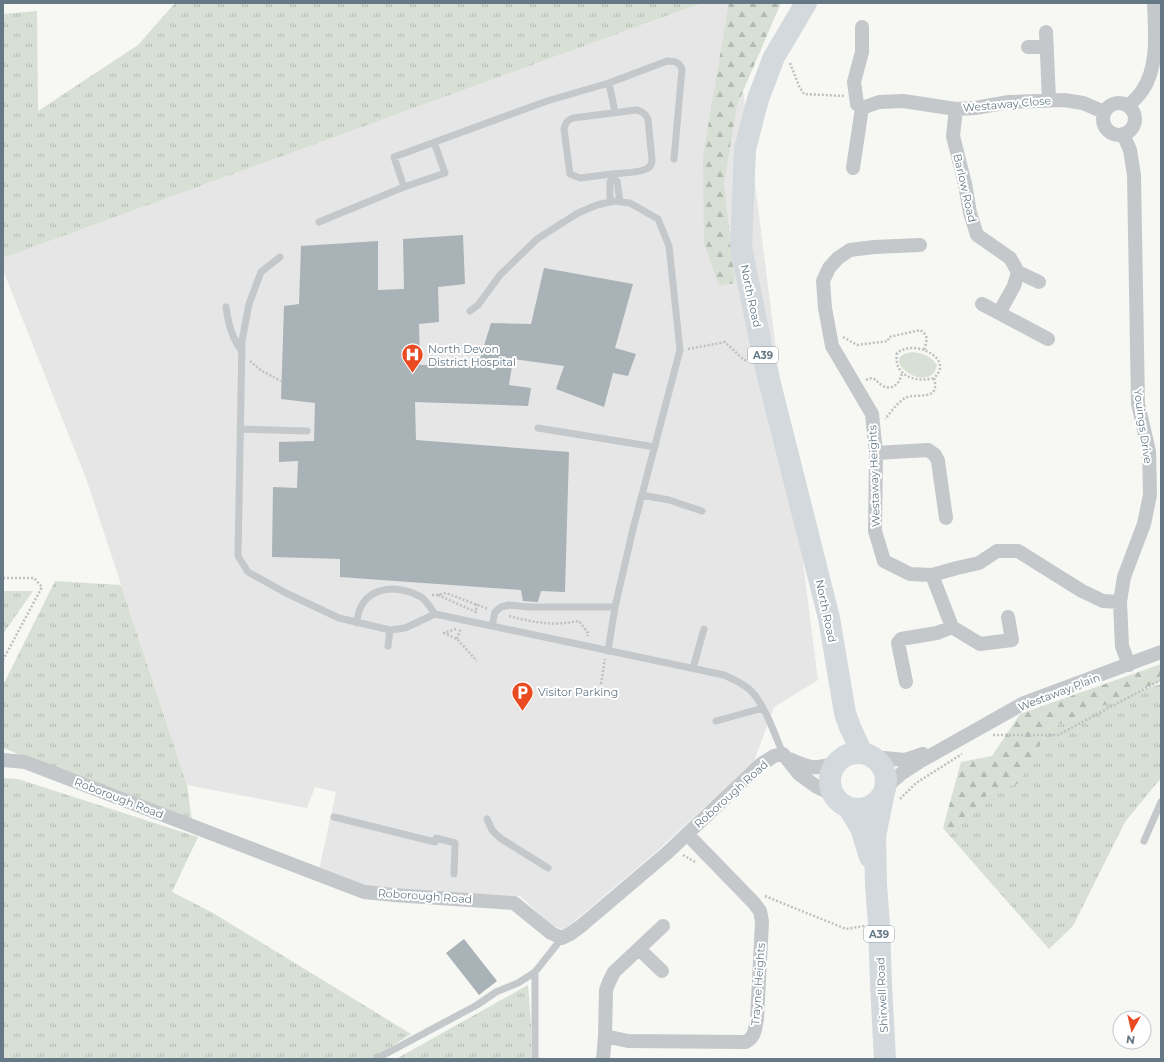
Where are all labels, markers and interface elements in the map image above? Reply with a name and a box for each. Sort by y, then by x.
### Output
street label: Westaway Close [962,93,1052,115]
street label: Barlow Road [950,152,980,224]
street label: North Road [738,263,764,329]
hospital icon: North Devon District Hospital [399,342,425,375]
place label: North Devon District Hospital [428,342,516,369]
road number: A39 [748,347,778,363]
street label: Youings Drive [1131,388,1155,465]
street label: Westaway Heights [865,424,883,527]
street label: North Road [813,578,839,644]
street label: Westaway Plain [1016,670,1102,714]
parking icon: Visitor Parking [509,679,535,712]
place label: Visitor Parking [538,685,618,699]
street label: Roborough Road [691,757,771,831]
street label: Roborough Road [72,775,166,821]
street label: Roborough Road [377,886,473,906]
road number: A39 [864,926,894,942]
street label: Trayne Heights [748,942,768,1026]
street label: Shirwell Road [873,957,891,1033]
north arrow [1112,1010,1152,1050]
text: N [1125,1032,1136,1047]

